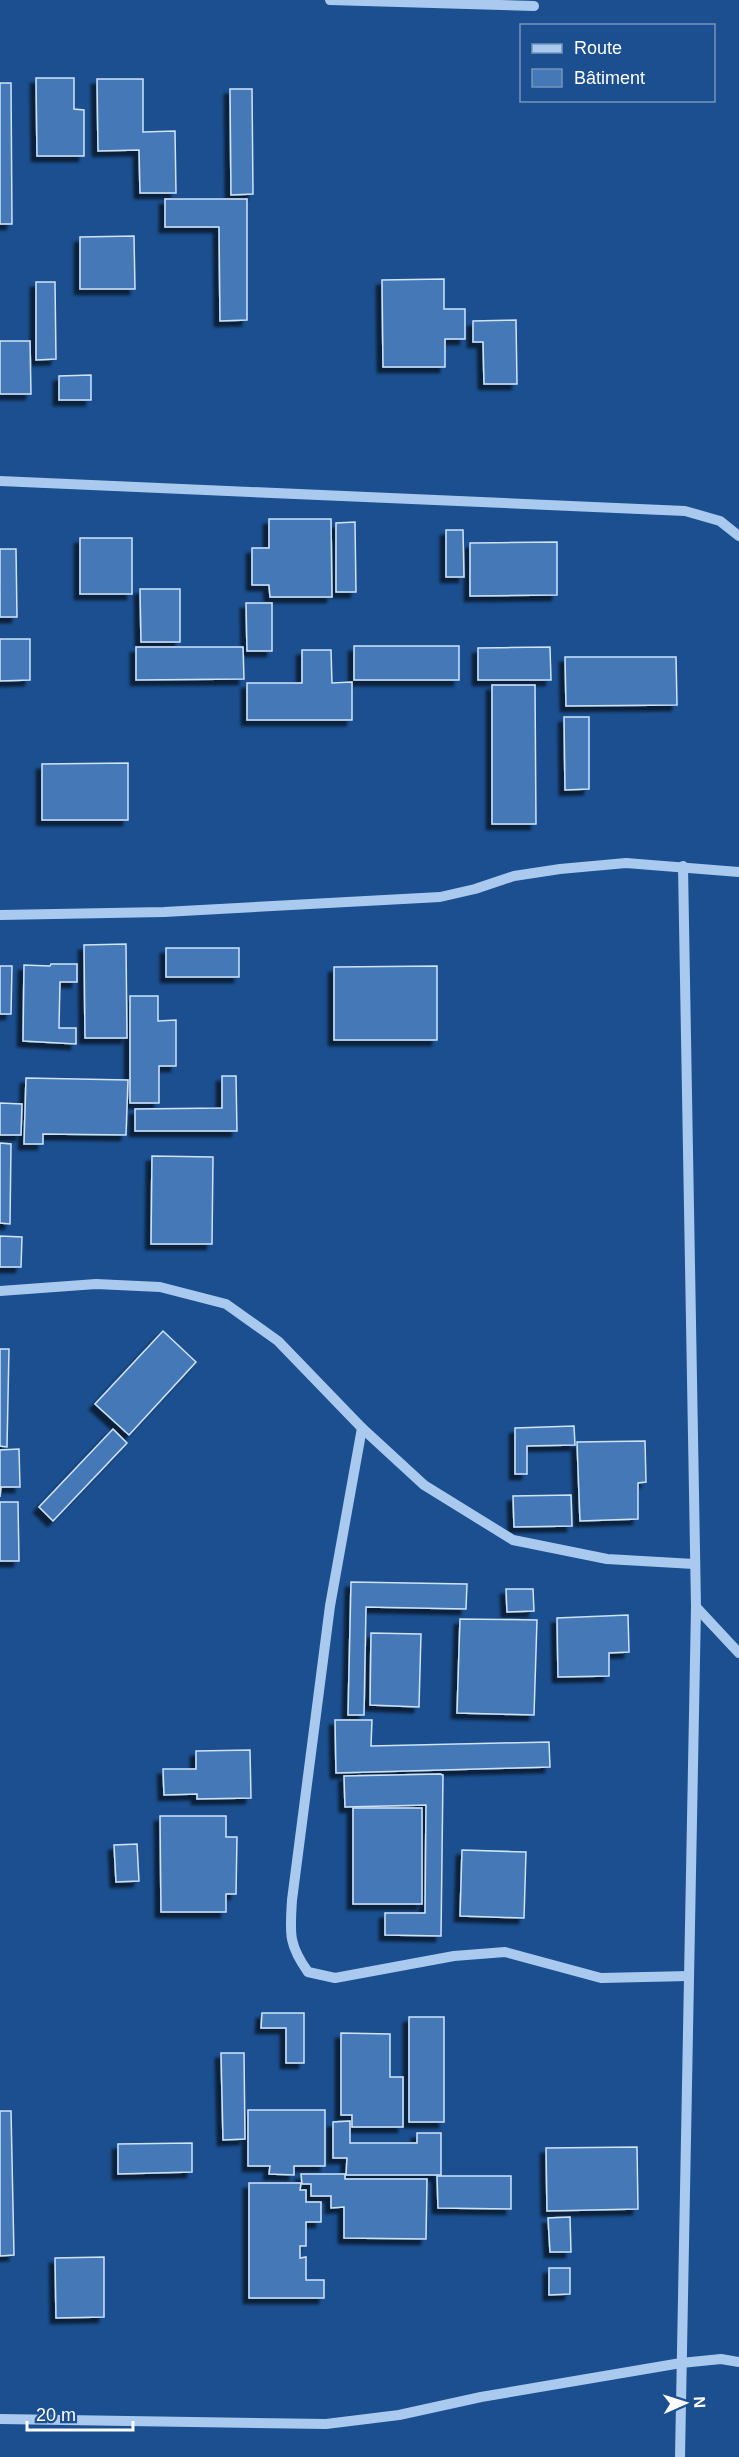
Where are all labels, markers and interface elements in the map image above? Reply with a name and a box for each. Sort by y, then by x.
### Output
legend [520,24,715,102]
text: Route [574,38,622,58]
text: Bâtiment [574,68,645,88]
north arrow [655,2373,715,2433]
scale bar [27,2394,134,2432]
text: N [691,2396,708,2408]
text: 20 m [36,2405,76,2425]

